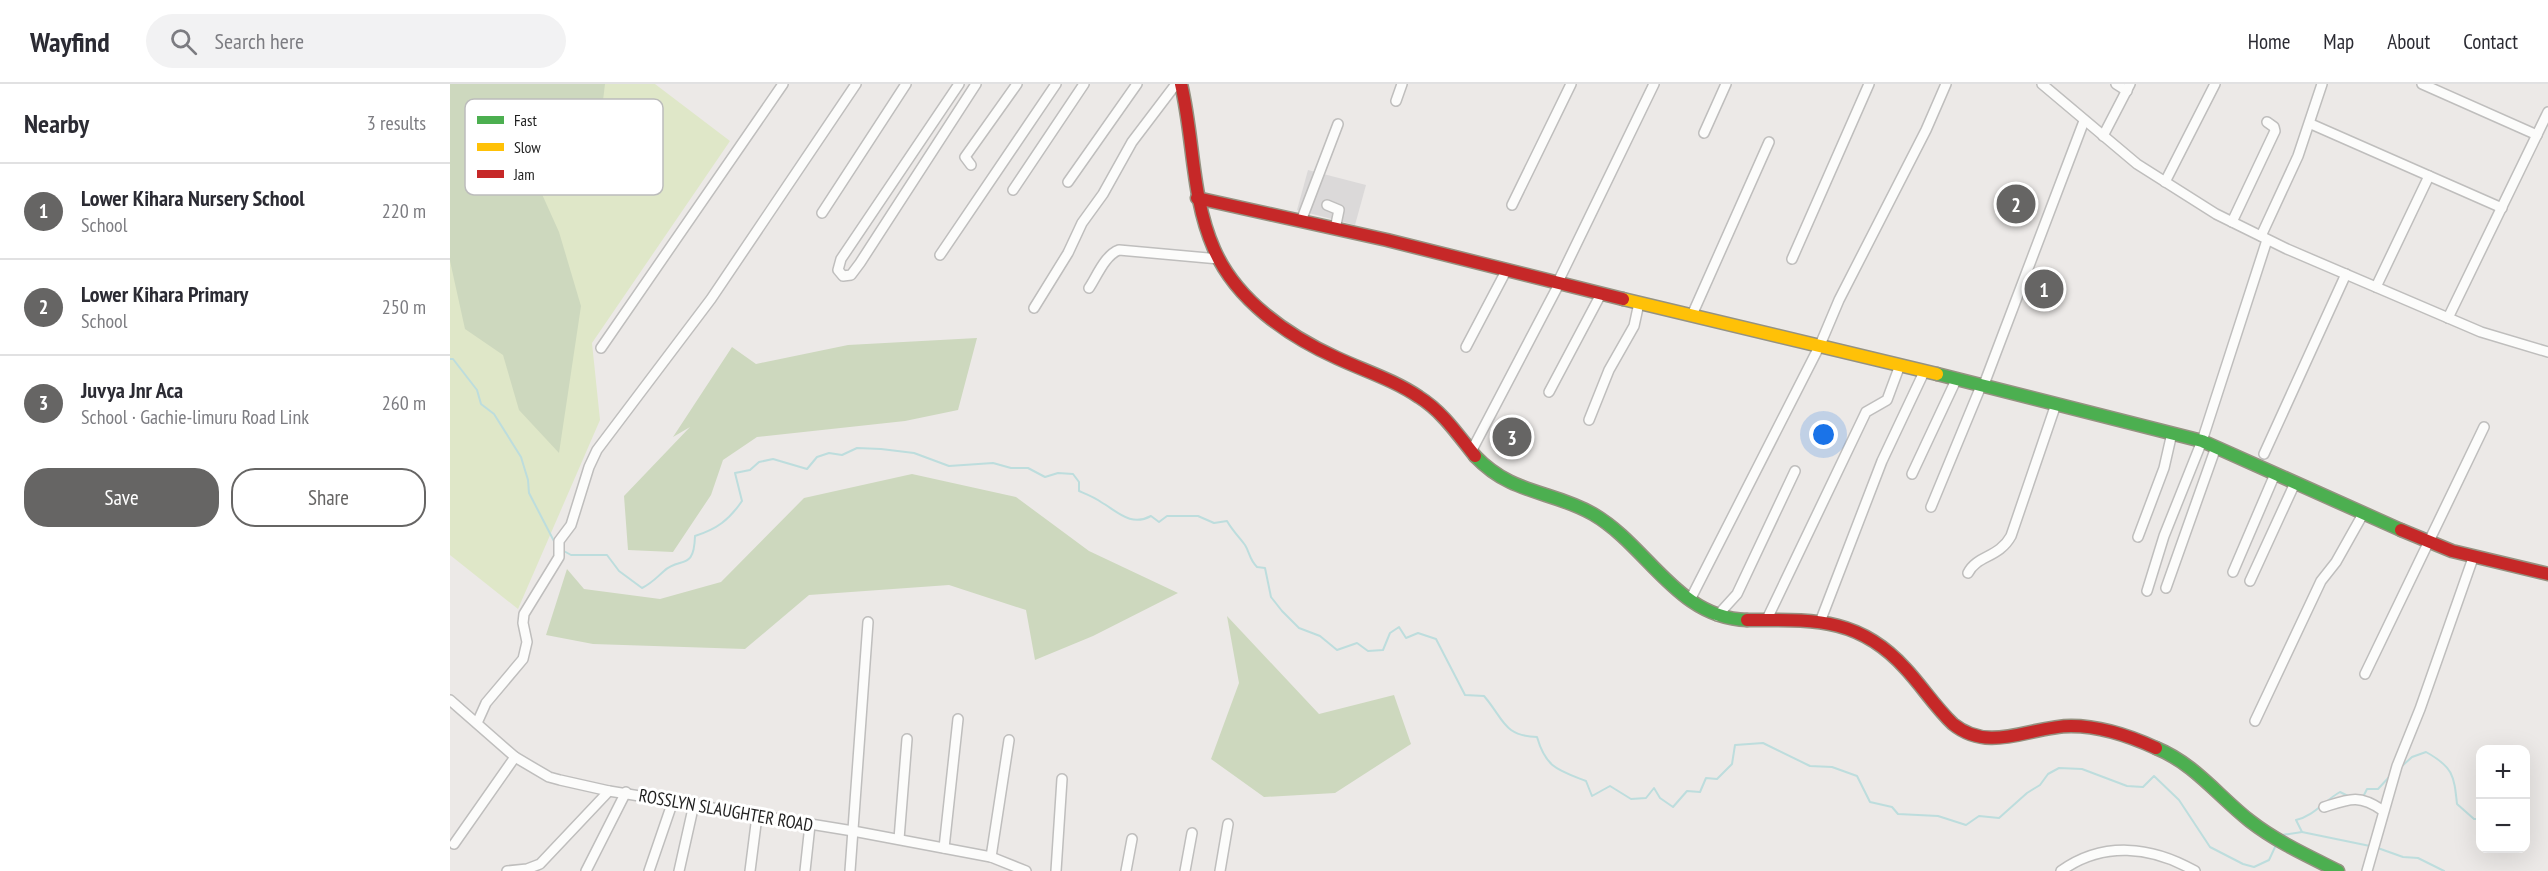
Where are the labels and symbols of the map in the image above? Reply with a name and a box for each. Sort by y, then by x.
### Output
legend [465,99,663,195]
text: Fast [514,110,537,130]
text: Slow [514,137,541,157]
text: Jam [513,164,535,184]
pin: 2 [1996,182,2036,226]
pin: 1 [2024,266,2064,312]
pin: 3 [1492,414,1532,460]
your location [1809,420,1838,449]
street label: ROSSLYN SLAUGHTER ROAD [637,783,815,837]

